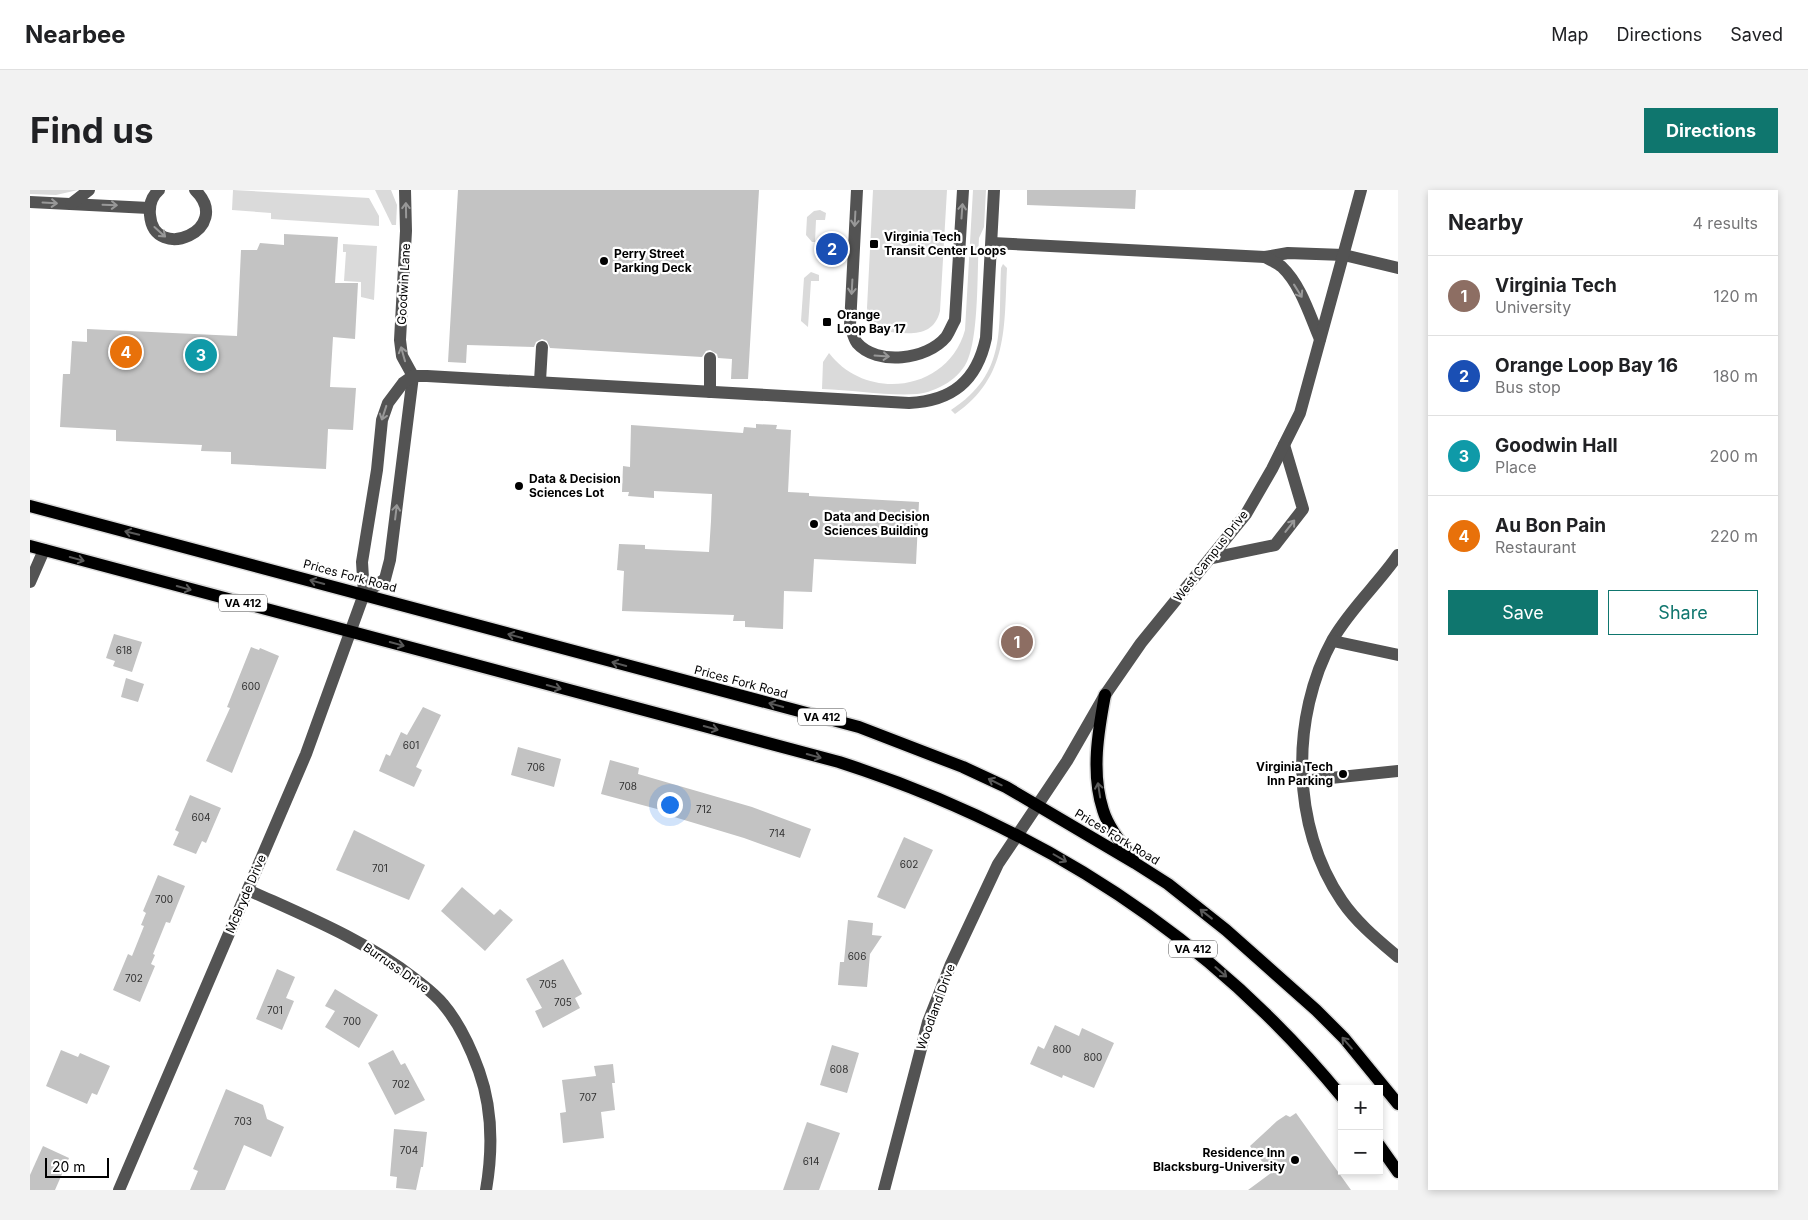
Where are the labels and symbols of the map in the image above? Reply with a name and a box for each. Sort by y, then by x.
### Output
one-way arrow [42,198,58,207]
one-way arrow [102,201,118,210]
one-way arrow [401,203,411,219]
one-way arrow [957,203,966,219]
one-way arrow [851,211,860,227]
one-way arrow [153,225,166,237]
place label: Virginia Tech Transit Center Loops [884,229,1006,258]
pin: 2 [816,230,848,268]
marker: Virginia Tech Transit Center Loops [868,238,880,250]
street label: Goodwin Lane [394,243,413,325]
place label: Perry Street Parking Deck [614,246,692,275]
marker: Perry Street Parking Deck [598,255,610,267]
one-way arrow [847,279,856,295]
one-way arrow [1293,284,1303,298]
place label: Orange Loop Bay 17 [837,307,906,336]
marker: Orange Loop Bay 17 [821,316,833,328]
pin: 4 [110,333,142,371]
pin: 3 [185,336,217,374]
one-way arrow [398,346,408,362]
one-way arrow [874,351,890,361]
one-way arrow [379,405,388,421]
place label: Data & Decision Sciences Lot [529,471,621,500]
marker: Data & Decision Sciences Lot [513,480,525,492]
one-way arrow [391,504,401,520]
street label: West Campus Drive [1170,507,1251,604]
place label: Data and Decision Sciences Building [824,509,930,538]
marker: Data and Decision Sciences Building [808,518,820,530]
one-way arrow [1284,520,1295,533]
one-way arrow [125,528,141,537]
one-way arrow [69,554,85,564]
street label: Prices Fork Road [302,556,399,595]
one-way arrow [310,576,326,586]
one-way arrow [175,583,191,593]
road number: VA 412 [219,594,267,612]
pin: 1 [1001,623,1033,661]
one-way arrow [507,630,523,640]
one-way arrow [388,640,404,649]
house number: 618 [116,644,132,656]
one-way arrow [611,659,627,668]
street label: Prices Fork Road [693,662,790,701]
house number: 600 [242,680,260,692]
one-way arrow [545,682,561,692]
one-way arrow [768,700,784,709]
road number: VA 412 [798,708,846,726]
one-way arrow [702,724,718,733]
house number: 601 [403,739,419,751]
one-way arrow [806,751,822,761]
place label: Virginia Tech Inn Parking [1256,759,1333,788]
house number: 706 [527,761,545,773]
marker: Virginia Tech Inn Parking [1337,768,1349,780]
one-way arrow [987,777,1002,787]
house number: 708 [619,780,637,792]
one-way arrow [1093,782,1103,798]
your location [657,792,683,818]
house number: 712 [696,803,712,815]
street label: Prices Fork Road [1072,805,1162,868]
house number: 604 [192,811,210,823]
house number: 714 [769,827,785,839]
street label: McBryde Drive [222,852,269,936]
one-way arrow [1052,854,1067,864]
house number: 602 [900,858,918,870]
house number: 701 [372,862,388,874]
house number: 700 [155,893,173,905]
one-way arrow [1200,909,1213,920]
street label: Burruss Drive [360,939,432,996]
road number: VA 412 [1169,941,1217,958]
house number: 606 [848,950,866,962]
street label: Woodland Drive [913,962,958,1052]
one-way arrow [1214,967,1227,978]
house number: 702 [125,972,143,984]
house number: 705 [539,978,557,990]
house number: 705 [554,996,572,1008]
house number: 701 [267,1004,283,1016]
house number: 700 [343,1015,361,1027]
one-way arrow [1342,1037,1353,1050]
house number: 800 [1053,1043,1071,1055]
house number: 800 [1084,1051,1102,1063]
house number: 608 [830,1063,848,1075]
house number: 702 [392,1078,410,1090]
house number: 707 [579,1091,597,1103]
house number: 703 [234,1115,252,1127]
house number: 704 [400,1144,418,1156]
place label: Residence Inn Blacksburg-University [1153,1145,1286,1174]
marker: Residence Inn Blacksburg-University [1289,1154,1301,1166]
scale bar [45,1155,109,1178]
house number: 614 [803,1155,819,1167]

